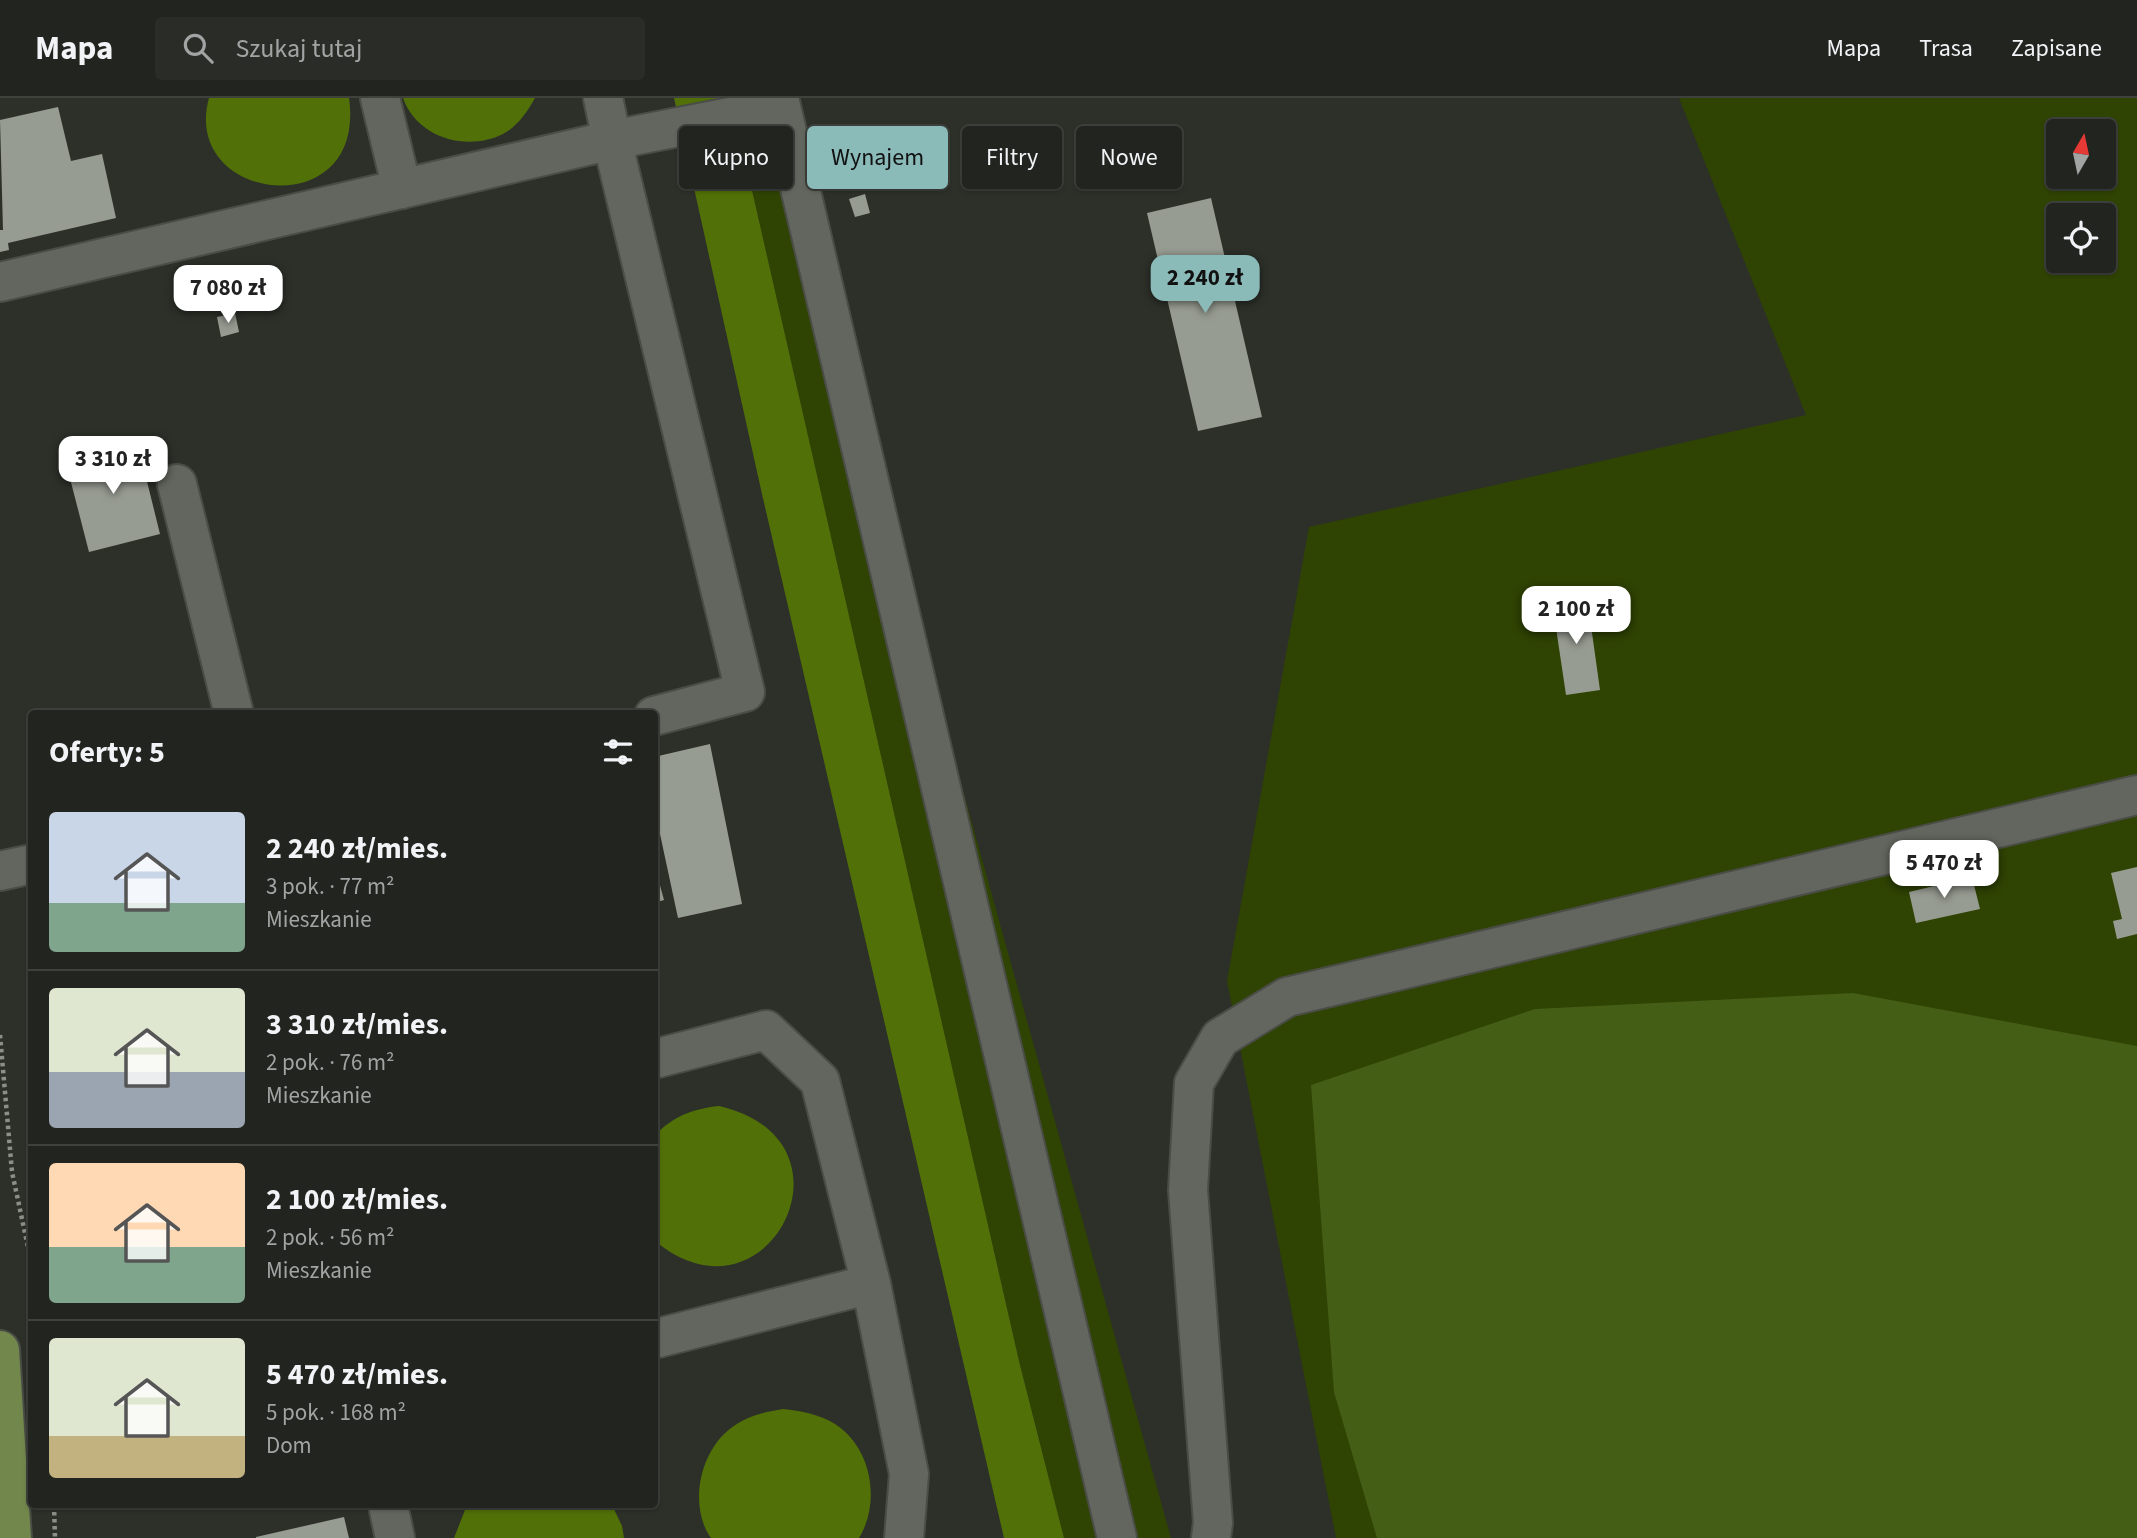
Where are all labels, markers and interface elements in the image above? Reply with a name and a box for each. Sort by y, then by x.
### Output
search box [155,17,645,80]
text: Mapa [35,25,113,72]
icon: search [179,29,217,67]
text: Szukaj tutaj [235,30,362,67]
text: Mapa [1827,31,1881,66]
text: Trasa [1919,31,1973,66]
text: Zapisane [2011,31,2102,66]
north arrow [2046,119,2116,189]
map controls [2046,119,2116,273]
chip: Kupno [679,126,793,189]
chip: Wynajem [807,126,948,189]
chip: Filtry [962,126,1062,189]
chip: Nowe [1076,126,1182,189]
button: locate [2046,203,2116,273]
pin: 2 240 zł [1133,256,1277,315]
text: 2 240 zł [1167,261,1243,294]
pin: 7 080 zł [156,266,300,325]
text: 7 080 zł [190,271,266,304]
pin: 3 310 zł [41,436,185,496]
text: 3 310 zł [75,442,151,475]
pin: 2 100 zł [1504,587,1648,646]
text: 2 100 zł [1538,592,1614,625]
text: Oferty: 5 [49,731,165,774]
icon: filters [599,733,637,771]
text: 2 240 zł/mies. [266,827,448,870]
icon: home [105,840,189,924]
pin: 5 470 zł [1872,840,2016,900]
text: 5 470 zł [1906,846,1982,879]
text: 3 pok. · 77 m² [266,870,395,903]
text: Mieszkanie [266,903,372,936]
text: 3 310 zł/mies. [266,1003,448,1046]
icon: home [105,1016,189,1100]
text: 2 pok. · 76 m² [266,1046,395,1079]
text: Mieszkanie [266,1079,372,1112]
text: 2 100 zł/mies. [266,1178,448,1221]
icon: home [105,1191,189,1275]
text: 2 pok. · 56 m² [266,1221,395,1254]
text: Mieszkanie [266,1254,372,1287]
text: 5 470 zł/mies. [266,1353,448,1396]
icon: home [105,1366,189,1450]
text: 5 pok. · 168 m² [266,1396,406,1429]
text: Dom [266,1429,312,1462]

